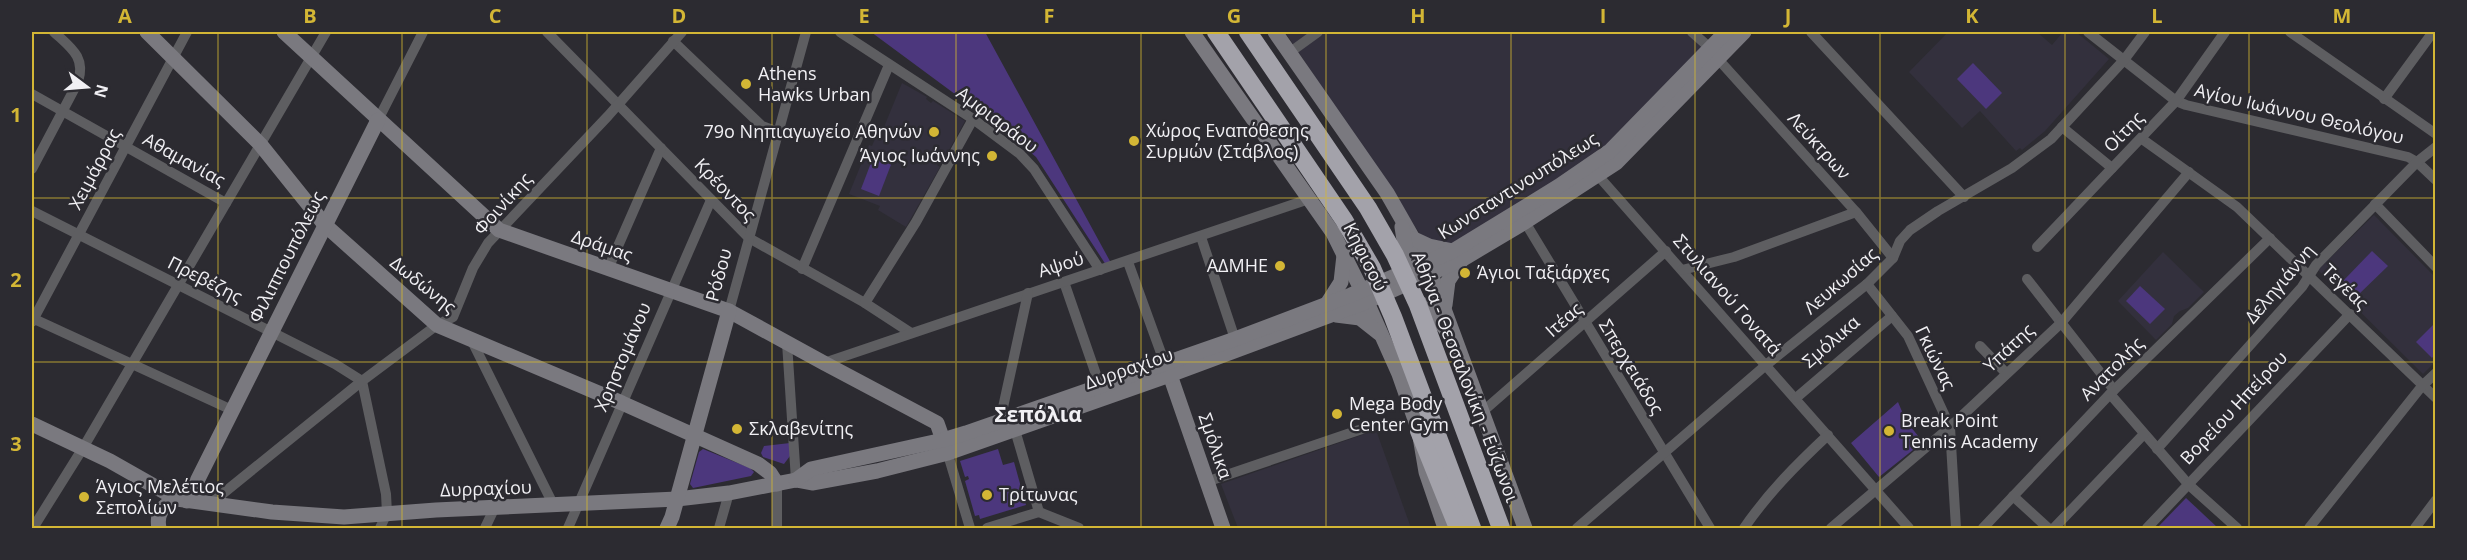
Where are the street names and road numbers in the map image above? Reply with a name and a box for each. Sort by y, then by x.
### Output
street label: Αγίου Ιωάννου Θεολόγου [2192,77,2406,149]
street label: Αμφιαράου [952,81,1043,158]
street label: Οίτης [2098,105,2149,157]
street label: Λεύκτρων [1783,107,1857,184]
street label: Χειμάρρας [63,124,126,213]
street label: Κωνσταντινουπόλεως [1433,126,1602,244]
street label: Αθαμανίας [139,127,230,192]
street label: Κρέοντος [690,153,762,226]
street label: Φοινίκης [468,167,537,240]
street label: Φιλιππουπόλεως [243,186,330,327]
street label: Κηφισού [1338,218,1393,295]
street label: Δράμας [569,223,636,267]
street label: Στυλιανού Γονατά [1668,229,1787,360]
street label: Δεληγιάννη [2239,239,2319,328]
street label: Λευκωσίας [1798,241,1883,319]
street label: Ρόδου [699,245,737,304]
street label: Αψού [1035,246,1087,282]
street label: Αθήνα - Θεσσαλονίκη - Εύζωνοι [1407,248,1525,505]
street label: Πρεβέζης [164,250,247,308]
street label: Δωδώνης [386,250,462,318]
street label: Τεγέας [2317,258,2374,315]
street label: Ιτέας [1540,296,1587,342]
street label: Χρηστομάνου [588,298,656,415]
street label: Σμόλικα [1797,310,1864,373]
street label: Σπερχειάδος [1594,314,1670,419]
street label: Υπάτης [1978,317,2039,377]
street label: Γκιώνας [1910,322,1962,394]
street label: Ανατολής [2074,331,2149,405]
street label: Δυρραχίου [1081,342,1176,394]
street label: Βορείου Ηπείρου [2174,345,2292,469]
street label: Σμόλικα [1193,409,1238,482]
street label: Δυρραχίου [440,474,532,502]

